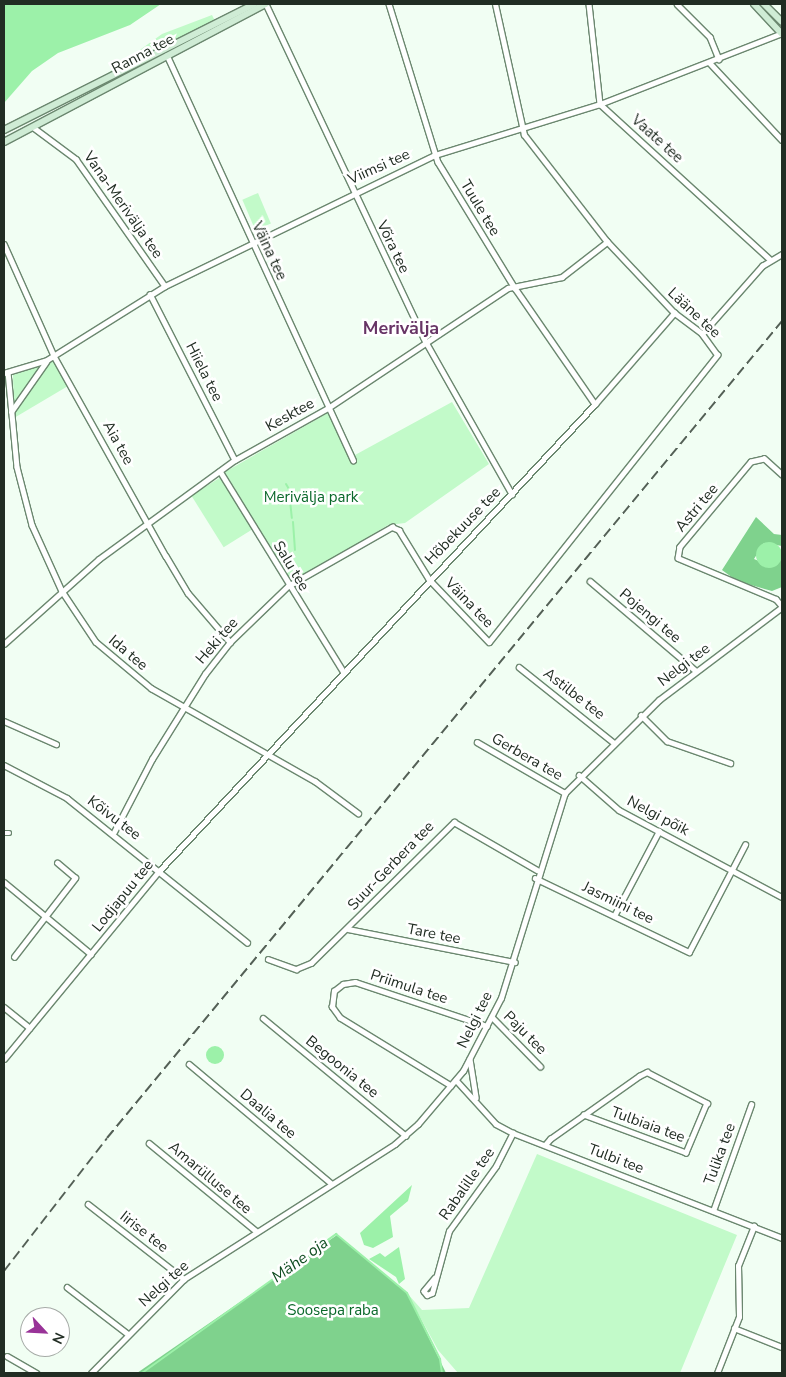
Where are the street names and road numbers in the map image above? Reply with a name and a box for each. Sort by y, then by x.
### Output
street label: Ranna tee [109,30,177,78]
street label: Vaate tee [627,111,687,167]
street label: Viimsi tee [345,145,413,189]
street label: Vana-Merivälja tee [79,148,167,262]
street label: Tuule tee [456,177,504,239]
street label: Võra tee [373,218,413,276]
street label: Väina tee [248,219,290,283]
street label: Lääne tee [664,284,724,342]
street label: Hiiela tee [182,340,226,404]
street label: Kesktee [263,394,317,436]
street label: Aia tee [99,418,137,468]
street label: Astri tee [672,480,722,536]
street label: Hõbekuuse tee [421,483,505,569]
street label: Salu tee [269,538,313,594]
street label: Väina tee [441,574,497,632]
street label: Pojengi tee [616,585,684,647]
street label: Heki tee [192,614,242,668]
street label: Ida tee [105,631,151,675]
street label: Nelgi tee [654,640,714,690]
street label: Astilbe tee [540,664,608,724]
street label: Gerbera tee [488,729,566,785]
street label: Kõivu tee [84,792,144,844]
street label: Nelgi põik [624,792,692,840]
street label: Suur-Gerbera tee [344,818,438,914]
street label: Lodjapuu tee [89,856,157,936]
street label: Jasmiini tee [580,878,656,928]
street label: Tare tee [406,920,462,948]
street label: Priimula tee [368,966,450,1008]
street label: Nelgi tee [454,989,496,1051]
street label: Paju tee [500,1008,550,1058]
street label: Begoonia tee [302,1032,382,1102]
street label: Daalia tee [236,1085,300,1143]
street label: Tulbiaia tee [609,1103,687,1147]
street label: Tulika tee [700,1121,740,1187]
street label: Amarülluse tee [165,1138,255,1218]
street label: Tulbi tee [586,1140,646,1178]
street label: Rabalille tee [435,1144,499,1224]
street label: Iirise tee [116,1208,172,1256]
street label: Nelgi tee [135,1257,193,1311]

